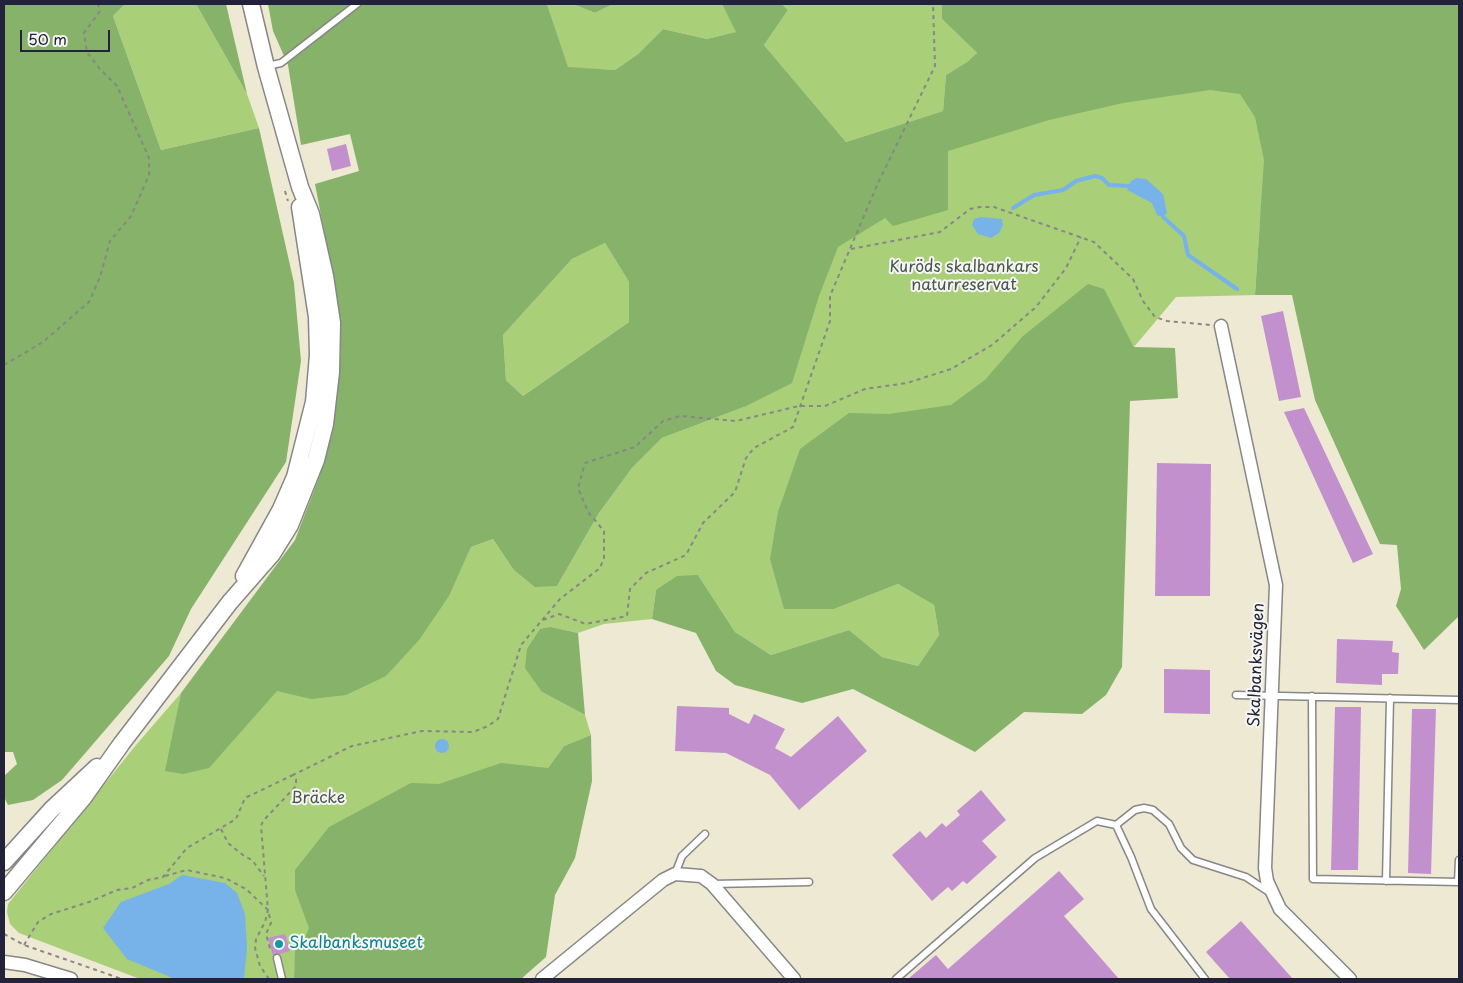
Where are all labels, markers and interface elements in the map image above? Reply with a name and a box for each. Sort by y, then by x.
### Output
scale bar [22,20,112,52]
text: 50 m [28,27,67,50]
park label: Kuröds skalbankars naturreservat [889,258,1039,296]
street label: Skalbanksvägen [1245,603,1269,727]
park label: Bräcke [291,789,345,809]
place label: Skalbanksmuseet [289,934,423,954]
marker: Skalbanksmuseet [273,938,285,950]

